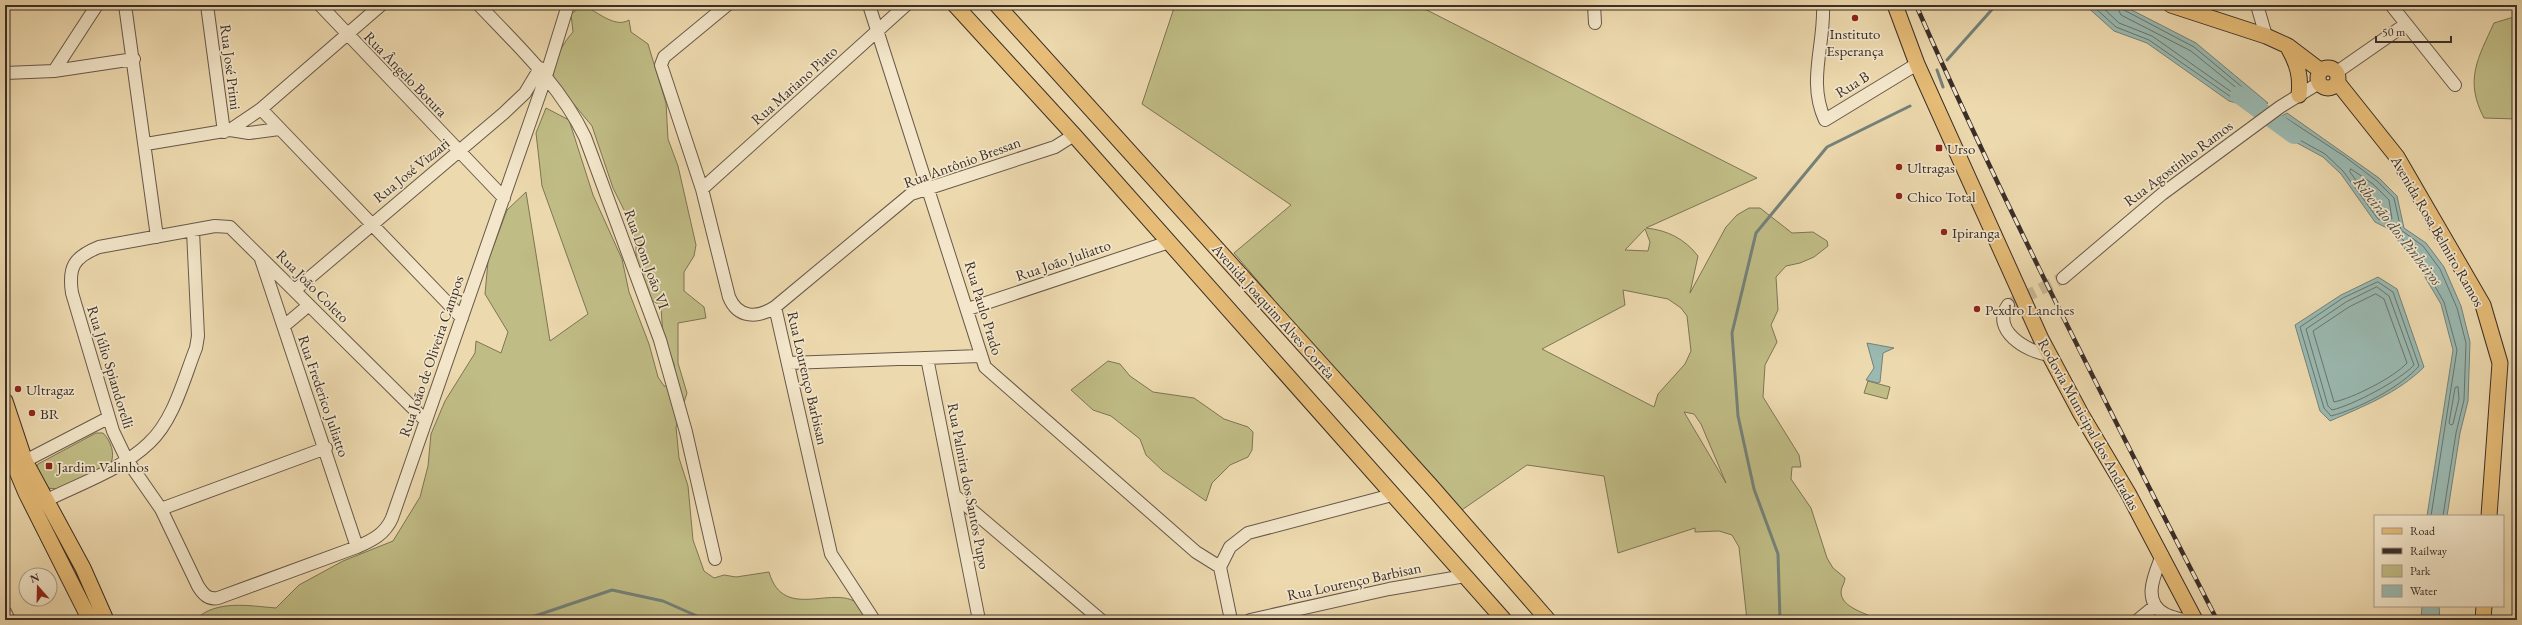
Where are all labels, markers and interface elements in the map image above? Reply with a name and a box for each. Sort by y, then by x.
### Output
marker: Instituto Esperança [1850,13,1860,23]
scale bar [2376,18,2451,44]
street label: Rua José Primi [216,23,246,111]
place label: Instituto Esperança [1826,24,1884,60]
text: 50 m [2382,24,2406,40]
street label: Rua Ângelo Botura [360,27,452,121]
street label: Rua Mariano Piato [747,41,841,129]
street label: Rua B [1832,66,1873,102]
street label: Rua Agostinho Ramos [2120,116,2236,210]
street label: Rua Antônio Bressan [901,132,1023,192]
street label: Rua José Vizzari [369,133,453,207]
place label: Urso [1947,139,1975,158]
marker: Urso [1934,143,1944,153]
street label: Avenida Rosa Belmiro Ramos [2386,151,2489,310]
place label: Ultragas [1907,158,1955,177]
marker: Ultragas [1894,162,1904,172]
water label: Ribeirão dos Pinheiros [2349,172,2448,290]
place label: Chico Total [1907,187,1976,206]
marker: Chico Total [1894,191,1904,201]
street label: Rua Dom João VI [620,207,674,311]
place label: Ipiranga [1952,223,2000,242]
marker: Ipiranga [1939,227,1949,237]
street label: Rua João Juliatto [1013,235,1113,285]
street label: Avenida Joaquim Alves Corrêa [1208,239,1340,383]
street label: Rua João Coleto [272,245,354,327]
street label: Rua Paulo Prado [961,259,1007,357]
street label: Rua João de Oliveira Campos [394,273,468,439]
place label: Pexdro Lanches [1985,300,2075,319]
street label: Rua Júlio Spiandorelli [83,303,139,431]
marker: Pexdro Lanches [1972,304,1982,314]
street label: Rua Lourenço Barbisan [783,309,833,447]
street label: Rua Frederico Juliatto [294,333,354,459]
street label: Rodovia Municipal dos Andradas [2034,335,2144,513]
place label: Ultragaz [26,380,75,399]
marker: Ultragaz [13,384,23,394]
street label: Rua Palmira dos Santos Pupo [944,401,994,571]
place label: BR [40,404,60,423]
marker: BR [27,408,37,418]
place label: Jardim Valinhos [55,457,149,476]
marker: Jardim Valinhos [44,461,54,471]
legend [2374,515,2504,607]
text: Road [2410,523,2436,539]
text: Railway [2410,543,2448,559]
street label: Rua Lourenço Barbisan [1285,557,1423,604]
text: Park [2410,563,2431,579]
north arrow [18,567,58,607]
text: N [28,569,41,586]
text: Water [2410,583,2437,599]

